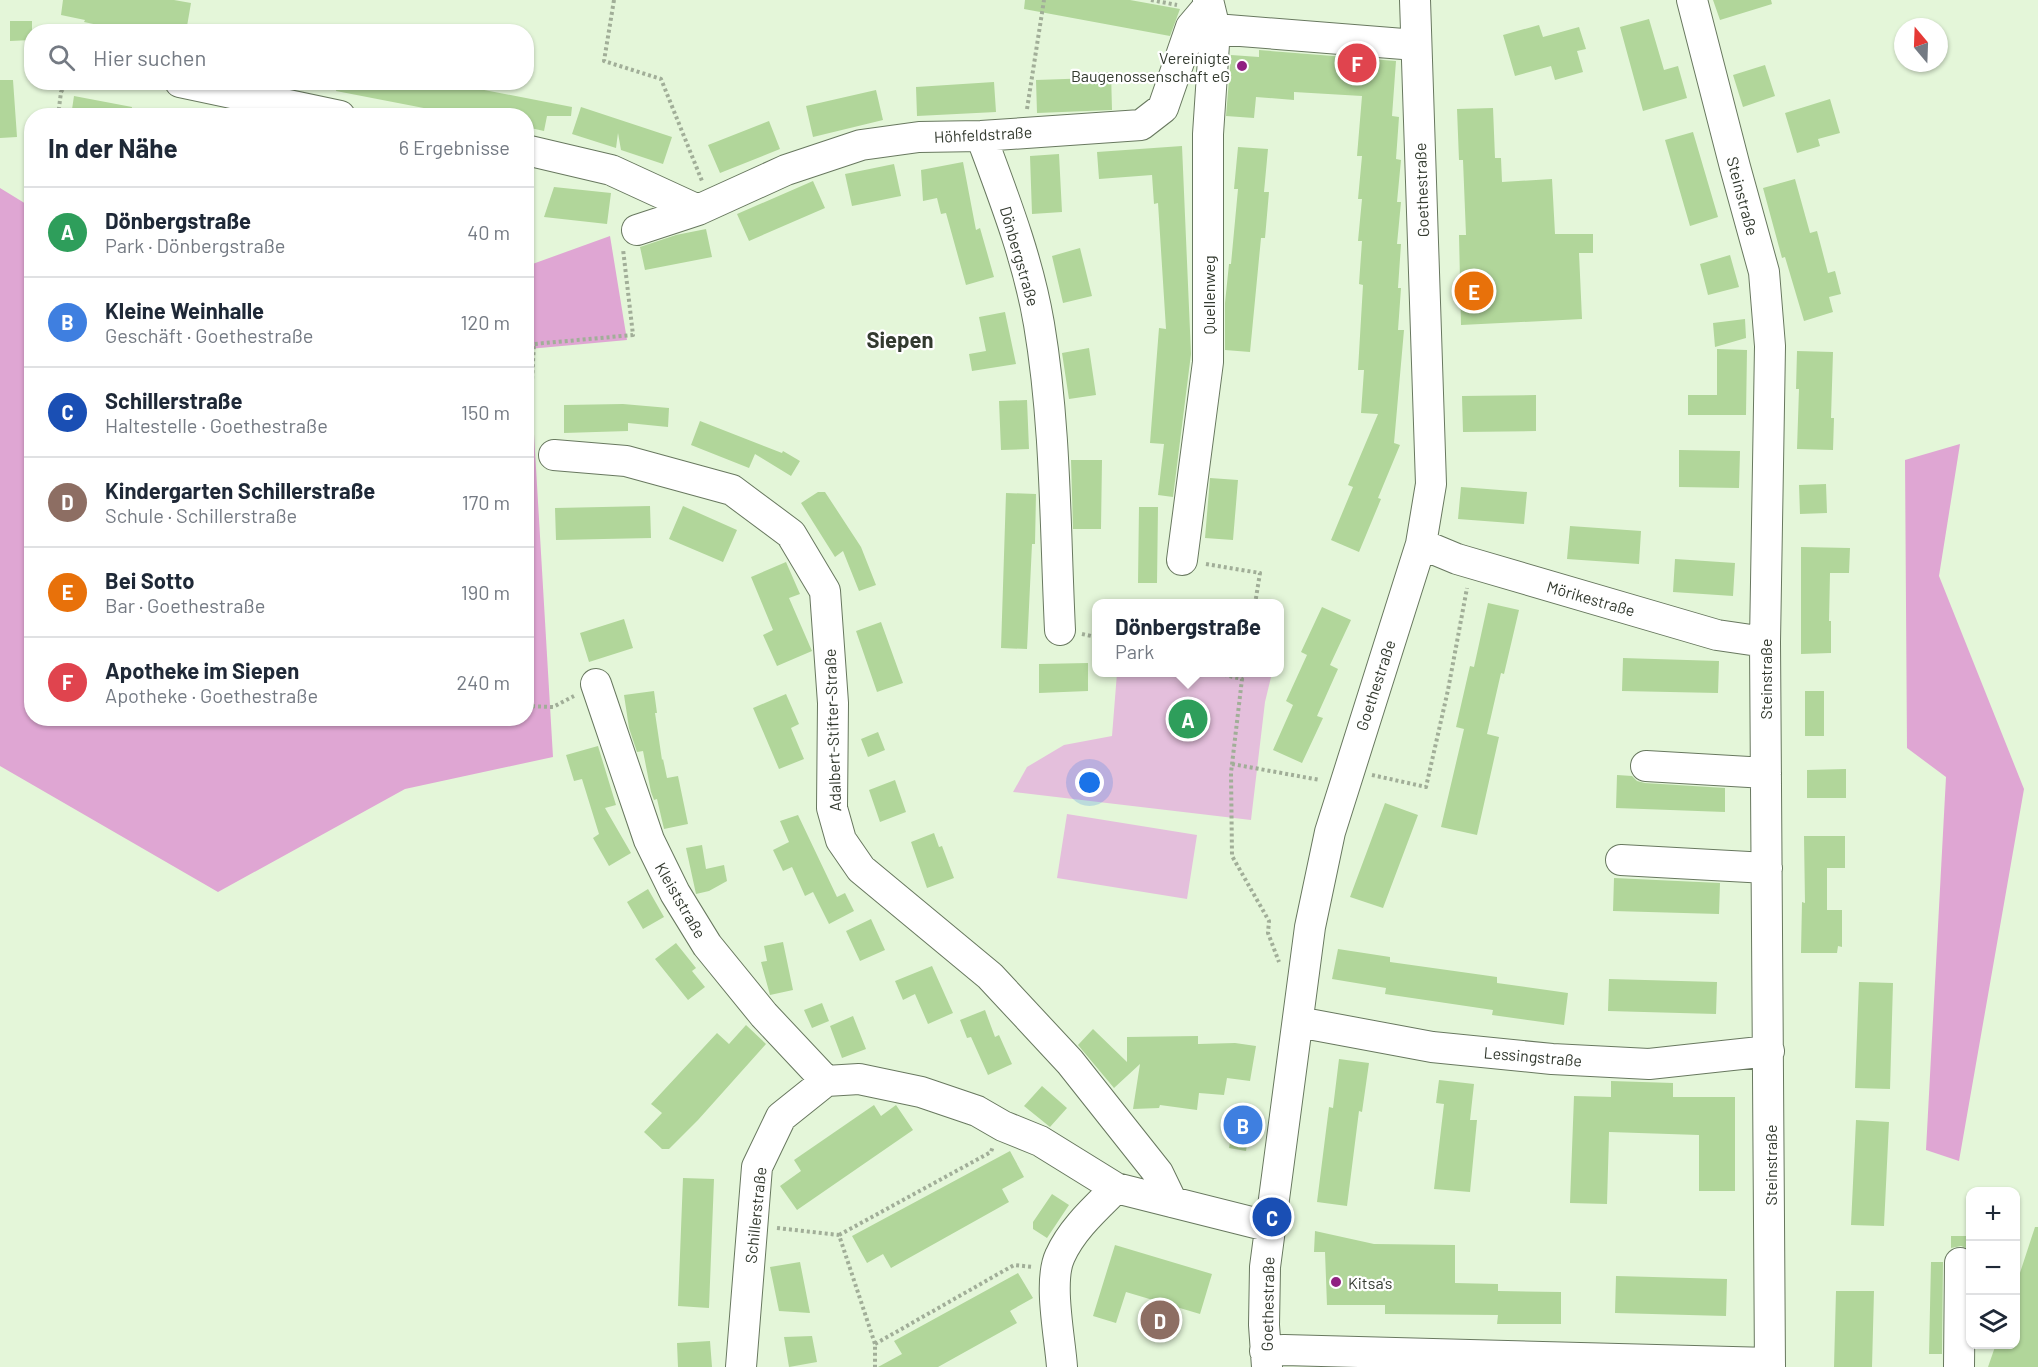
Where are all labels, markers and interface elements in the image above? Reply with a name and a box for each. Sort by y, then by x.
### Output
north arrow [1894,18,1948,72]
search box [24,24,534,90]
pin: F [1338,40,1376,86]
icon: search [45,41,78,74]
text: Hier suchen [93,44,206,70]
place label: Vereinigte Baugenossenschaft eG [1071,48,1230,85]
marker: Vereinigte Baugenossenschaft eG [1235,59,1249,73]
street label: Höhfeldstraße [933,122,1033,146]
text: In der Nähe [48,132,178,163]
text: 6 Ergebnisse [399,135,510,159]
street label: Goethestraße [1410,142,1432,238]
street label: Steinstraße [1723,154,1763,238]
street label: Dönbergstraße [997,204,1043,308]
text: Dönbergstraße [105,207,251,233]
text: A [61,220,74,244]
text: 40 m [467,220,510,244]
text: Park · Dönbergstraße [105,233,286,257]
street label: Quellenweg [1199,255,1218,335]
pin: E [1454,268,1494,314]
text: Kleine Weinhalle [105,297,264,323]
text: B [61,310,74,334]
text: 120 m [460,310,510,334]
text: Geschäft · Goethestraße [105,323,314,347]
district label: Siepen [866,326,934,352]
text: Schillerstraße [105,387,242,413]
text: C [61,400,74,424]
text: 150 m [461,400,510,424]
text: Haltestelle · Goethestraße [105,413,328,437]
text: Kindergarten Schillerstraße [105,477,375,503]
text: D [61,490,74,514]
text: 170 m [462,490,510,514]
text: Schule · Schillerstraße [105,503,297,527]
text: Bei Sotto [105,567,195,593]
street label: Mörikestraße [1545,576,1637,620]
text: E [62,580,73,604]
text: 190 m [461,580,510,604]
text: Bar · Goethestraße [105,593,265,617]
popup [1092,599,1284,677]
text: Dönbergstraße [1115,613,1261,639]
street label: Goethestraße [1351,637,1399,733]
street label: Steinstraße [1756,638,1775,720]
text: Park [1115,639,1154,663]
street label: Adalbert-Stifter-Straße [820,648,844,812]
text: Apotheke im Siepen [105,657,299,683]
text: F [62,670,73,694]
text: 240 m [456,670,510,694]
text: Apotheke · Goethestraße [105,683,318,707]
pin: A [1168,696,1208,742]
your location [1075,768,1104,797]
street label: Kleiststraße [652,859,710,941]
street label: Lessingstraße [1483,1042,1583,1070]
pin: B [1224,1102,1262,1148]
street label: Steinstraße [1761,1124,1780,1206]
street label: Schillerstraße [740,1166,770,1264]
map controls [1966,1187,2020,1349]
button: + [1966,1187,2020,1241]
pin: C [1252,1194,1292,1240]
button: − [1966,1241,2020,1295]
street label: Goethestraße [1257,1257,1277,1351]
place label: Kitsa's [1348,1273,1393,1292]
marker: Kitsa's [1329,1275,1343,1289]
button: layers [1966,1295,2020,1349]
pin: D [1140,1298,1180,1342]

